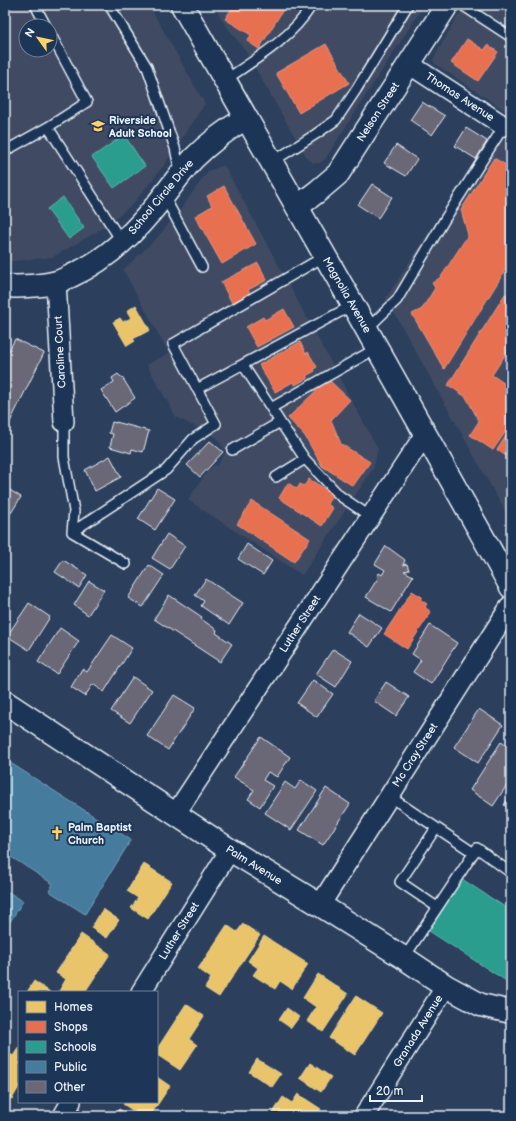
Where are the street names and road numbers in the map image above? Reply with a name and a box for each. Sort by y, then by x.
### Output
street label: Thomas Avenue [423,70,497,124]
street label: Nelson Street [354,79,402,144]
street label: School Circle Drive [126,156,197,237]
street label: Magnolia Avenue [320,255,374,336]
street label: Caroline Court [52,315,68,388]
street label: Luther Street [277,593,324,655]
street label: Mc Cray Street [390,720,441,789]
street label: Palm Avenue [223,842,285,888]
street label: Luther Street [156,899,202,962]
street label: Granada Avenue [390,992,446,1070]

